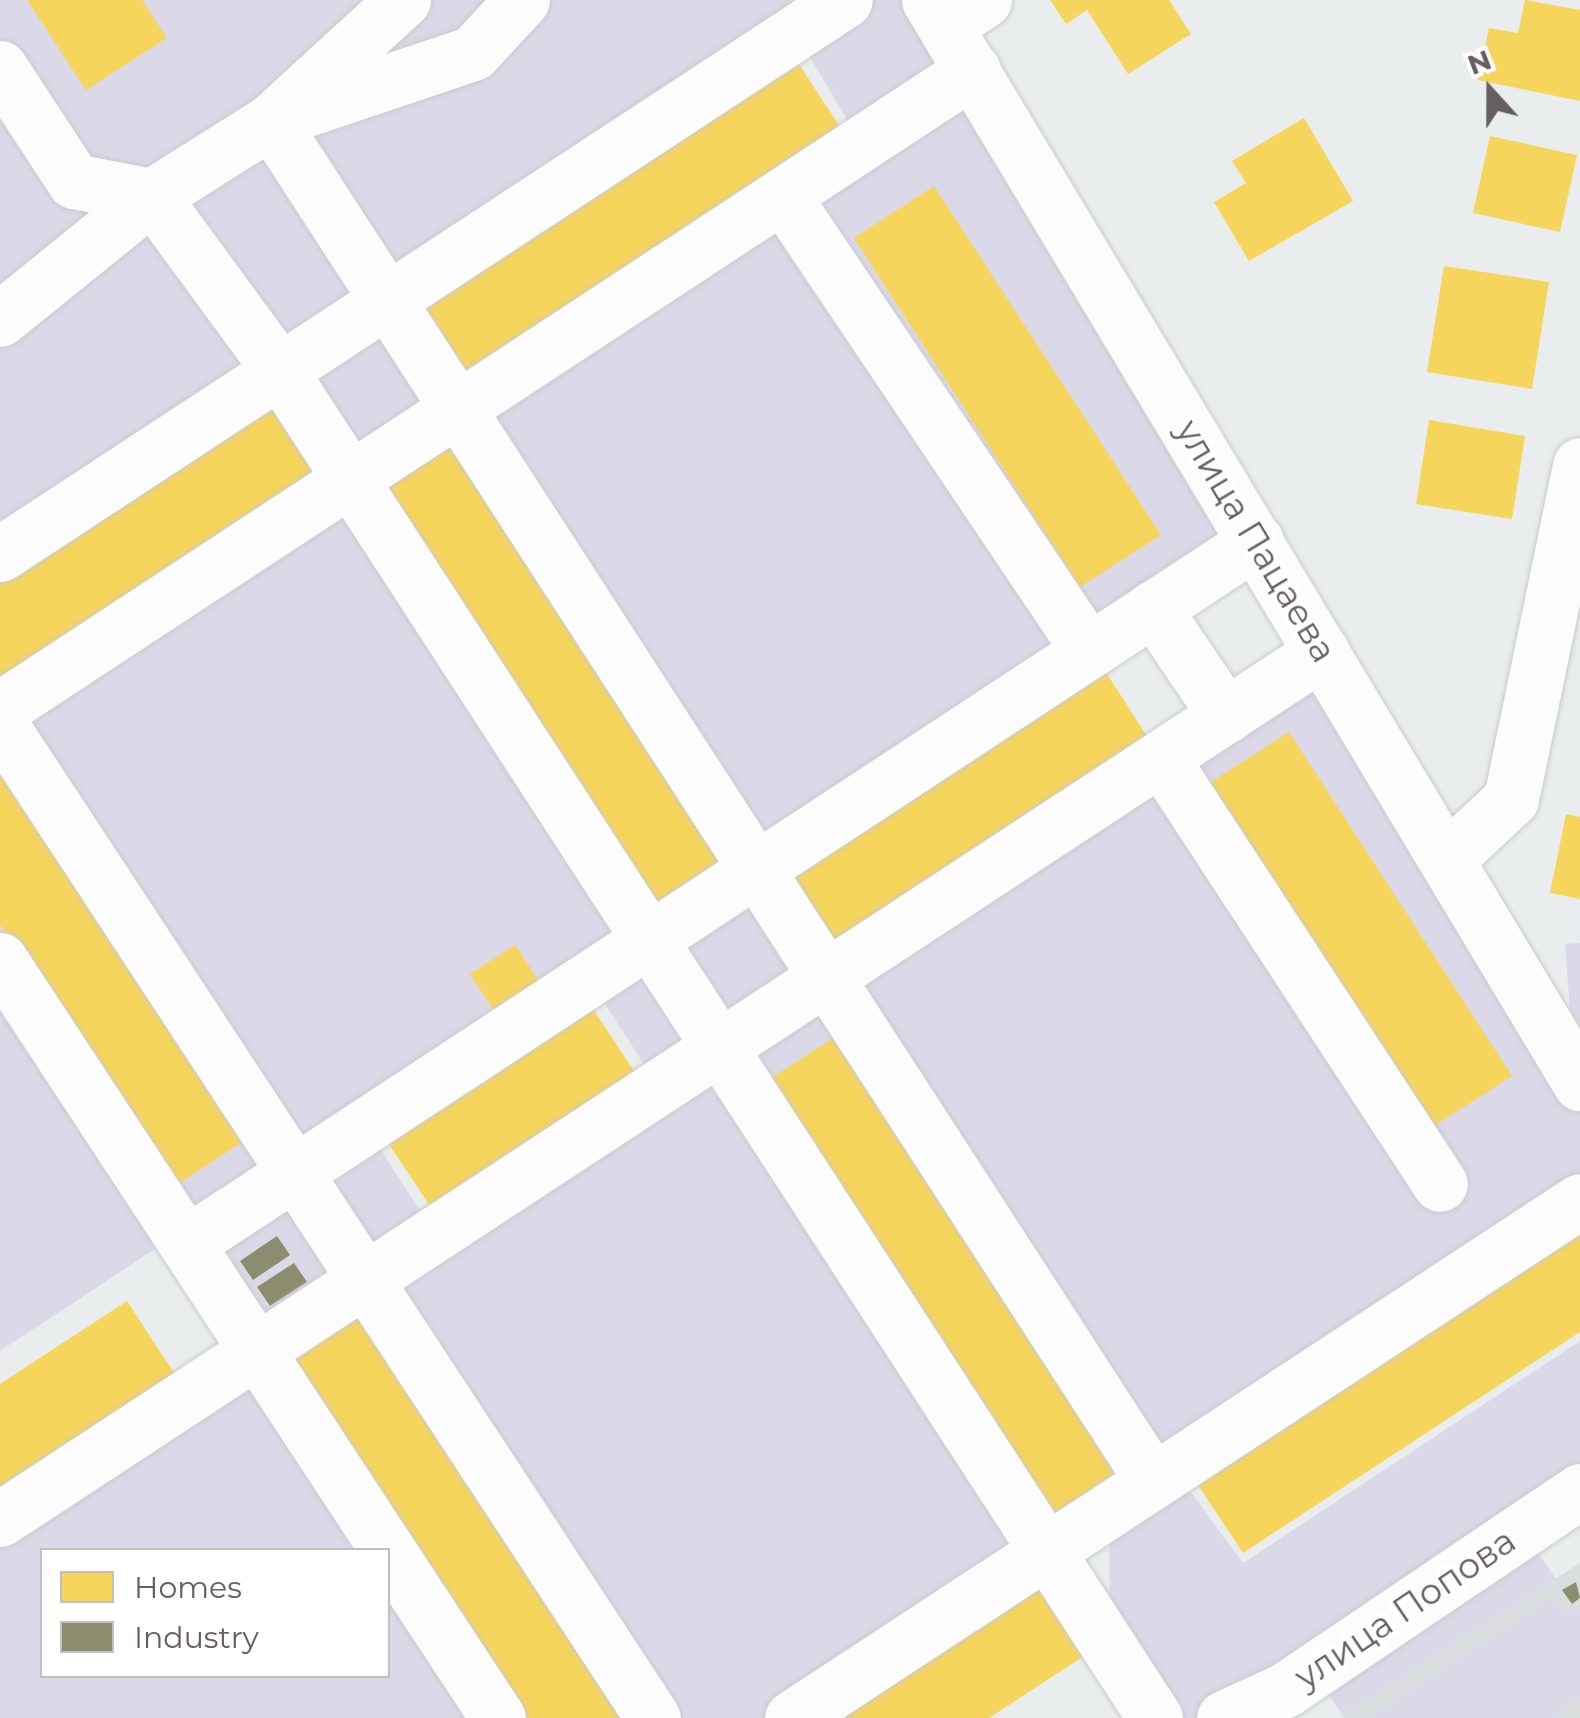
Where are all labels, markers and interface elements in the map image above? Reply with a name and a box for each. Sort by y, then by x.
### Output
north arrow [1440,40,1540,140]
text: N [1463,42,1496,82]
street label: улица Пацаева [1167,412,1345,670]
street label: улица Попова [1287,1520,1523,1698]
legend [40,1548,390,1678]
text: Homes [134,1569,242,1606]
text: Industry [134,1619,259,1656]

